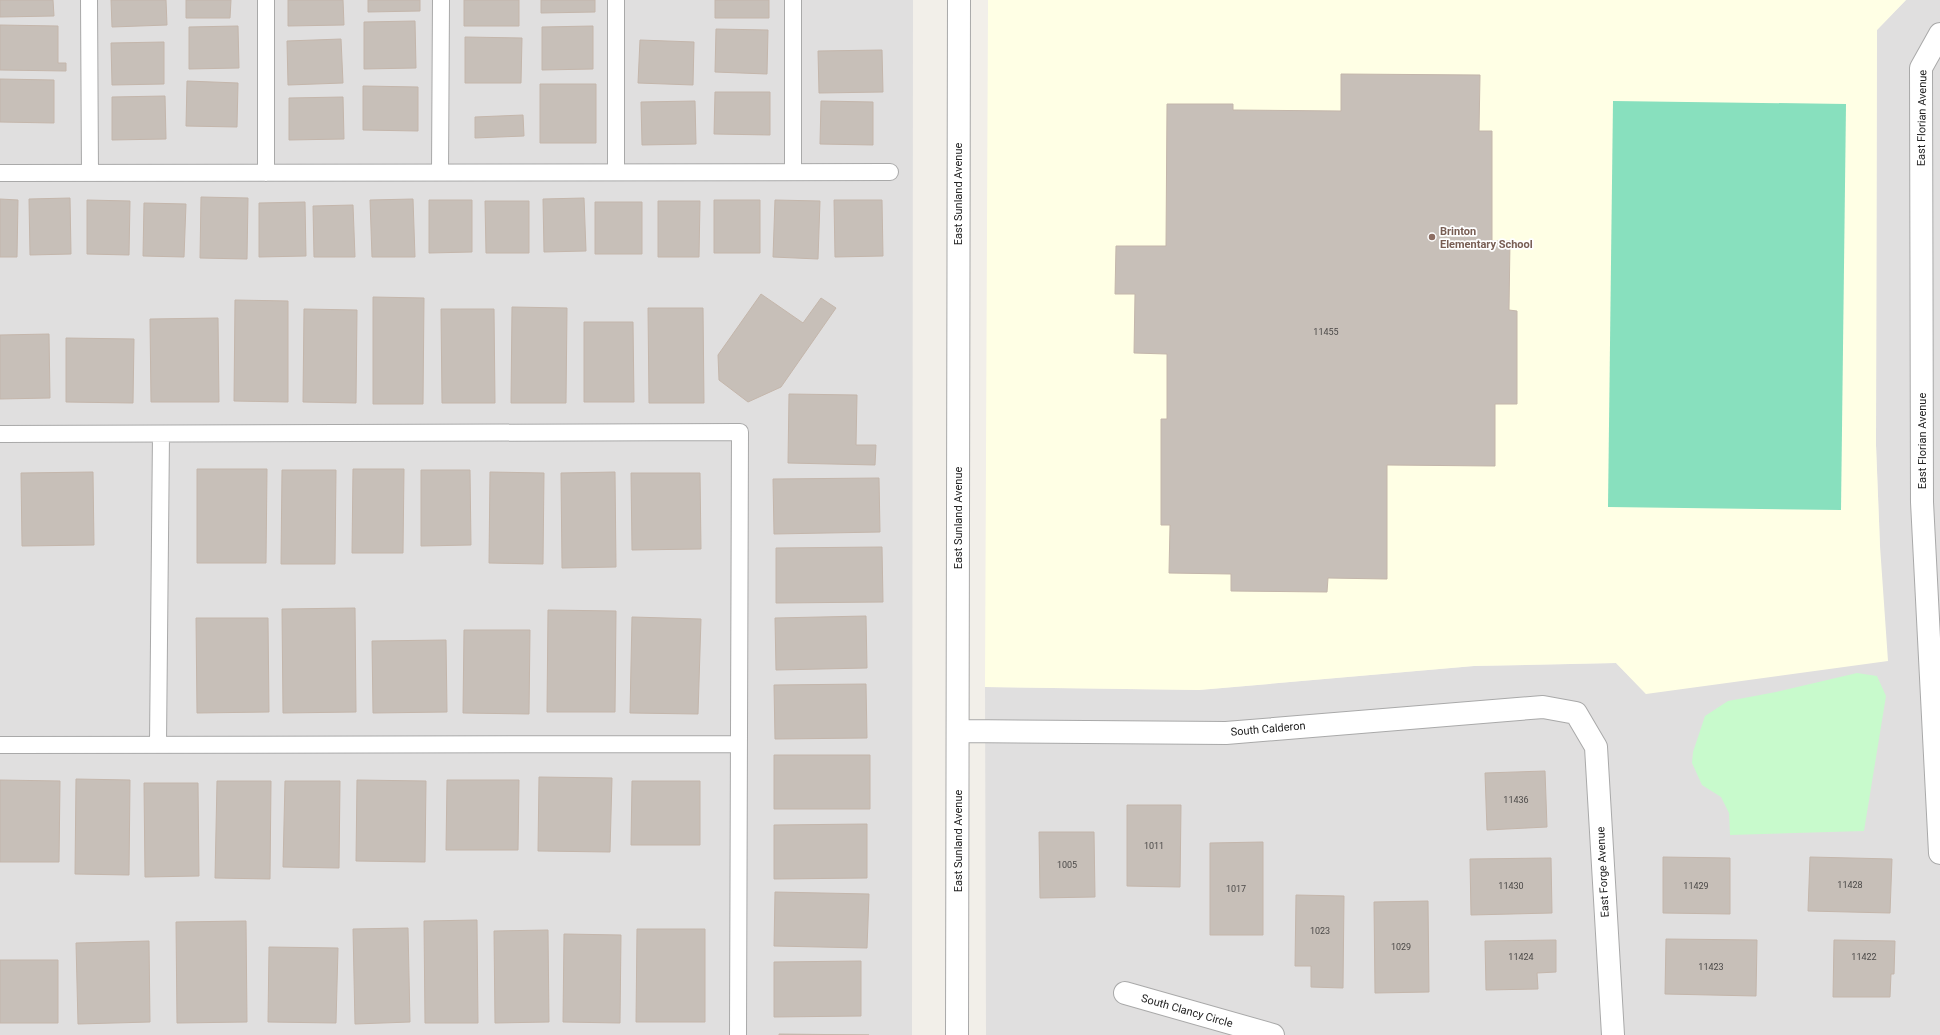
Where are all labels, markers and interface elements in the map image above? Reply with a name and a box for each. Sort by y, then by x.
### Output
street label: East Florian Avenue [1915,70,1929,166]
street label: East Sunland Avenue [952,143,965,245]
place label: Brinton Elementary School [1440,225,1533,251]
marker: Brinton Elementary School [1427,232,1437,242]
house number: 11455 [1313,327,1339,337]
street label: East Florian Avenue [1916,393,1929,489]
street label: East Sunland Avenue [952,467,965,569]
street label: South Calderon [1230,719,1306,739]
street label: East Sunland Avenue [952,790,965,892]
house number: 11436 [1503,795,1529,805]
street label: East Forge Avenue [1594,826,1612,918]
house number: 1011 [1144,841,1164,851]
house number: 1005 [1057,860,1077,870]
house number: 11428 [1837,880,1863,890]
house number: 11430 [1498,881,1524,891]
house number: 11429 [1683,881,1709,891]
house number: 1017 [1226,884,1246,894]
house number: 1023 [1310,926,1330,936]
house number: 1029 [1391,942,1411,952]
house number: 11424 [1508,952,1534,962]
house number: 11422 [1851,952,1877,962]
house number: 11423 [1698,962,1724,972]
street label: South Clancy Circle [1140,992,1234,1030]

